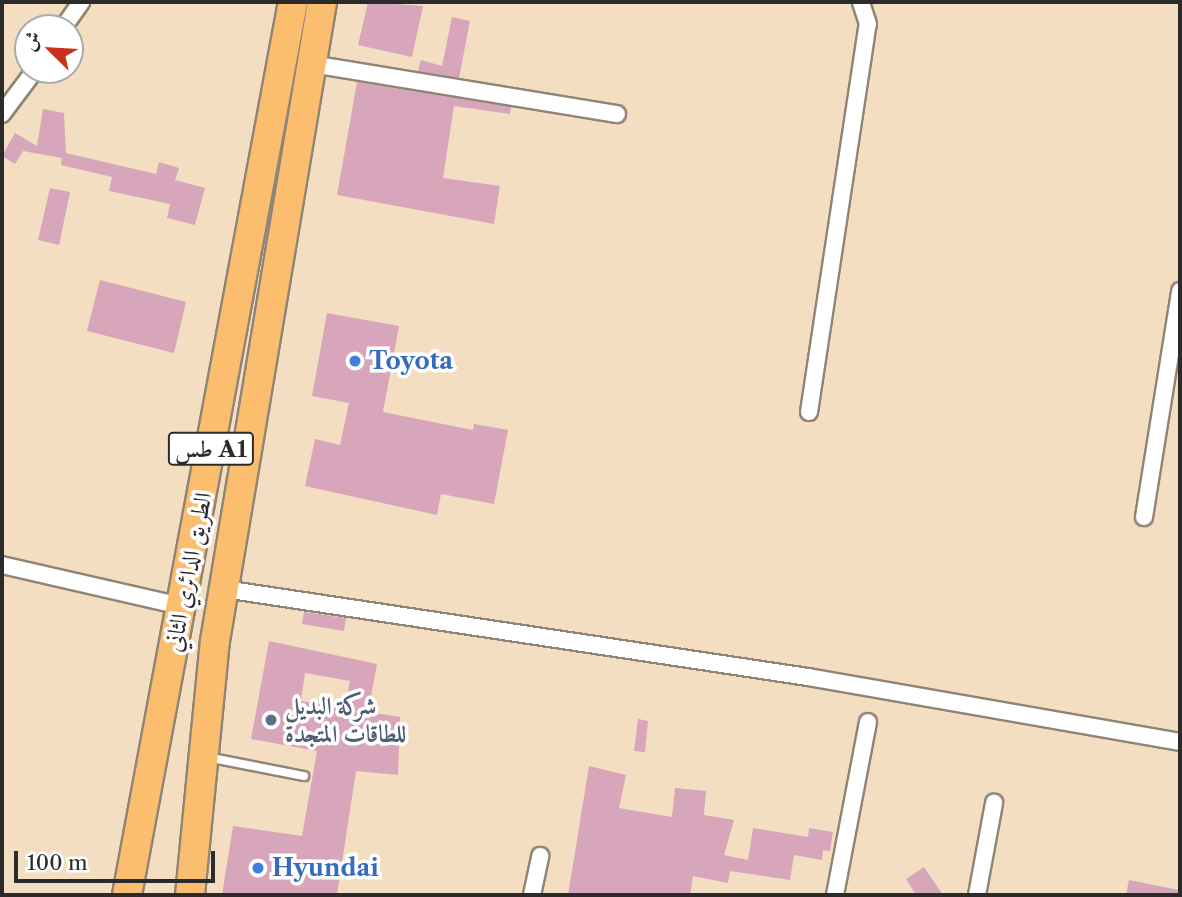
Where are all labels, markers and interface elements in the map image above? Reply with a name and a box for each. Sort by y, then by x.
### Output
north arrow [14,14,84,84]
text: ش [17,28,46,54]
place label: Toyota [369,347,453,375]
marker: Toyota [347,353,363,369]
road number: طس A1 [167,430,255,468]
street label: الطريق الدائري الثاني [158,490,218,654]
place label: شركة البديل للطاقات المتجدة [285,692,406,748]
marker: شركة البديل للطاقات المتجدة [263,712,279,728]
scale bar [18,838,219,882]
text: 100 m [27,850,88,875]
place label: Hyundai [272,854,379,882]
marker: Hyundai [250,860,266,876]

